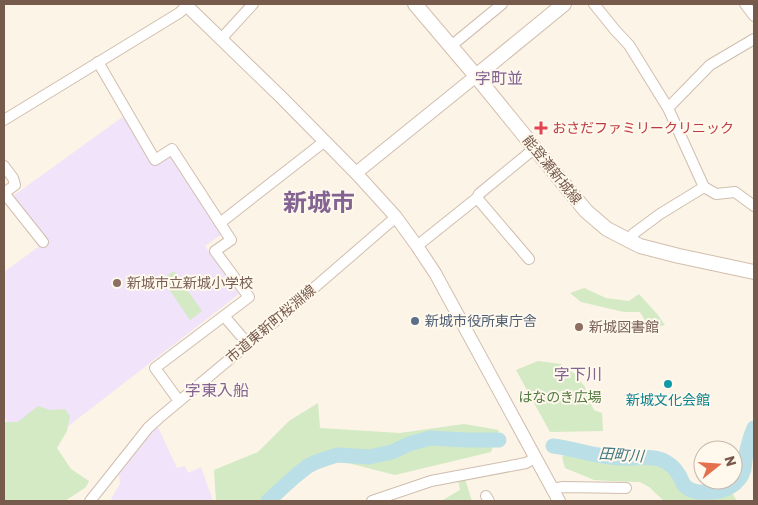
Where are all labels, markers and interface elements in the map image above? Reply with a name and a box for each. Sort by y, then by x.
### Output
district label: 字町並 [475,69,523,88]
place label: おさだファミリークリニック [552,120,734,137]
marker: おさだファミリークリニック [534,121,548,135]
street label: 能登瀬新城線 [519,132,585,208]
district label: 新城市 [283,189,355,217]
place label: 新城市立新城小学校 [127,275,253,292]
marker: 新城市立新城小学校 [111,277,123,289]
street label: 市道東新町桜淵線 [223,281,319,367]
place label: 新城市役所東庁舎 [425,313,537,330]
marker: 新城市役所東庁舎 [409,315,421,327]
place label: 新城図書館 [589,319,659,336]
marker: 新城図書館 [573,321,585,333]
district label: 字下川 [554,365,602,384]
marker: 新城文化会館 [662,378,674,390]
district label: 字東入船 [185,381,249,400]
park label: はなのき広場 [518,389,602,406]
place label: 新城文化会館 [626,392,710,409]
north arrow [693,440,743,490]
water label: 田町川 [598,444,646,466]
text: N [720,454,740,469]

